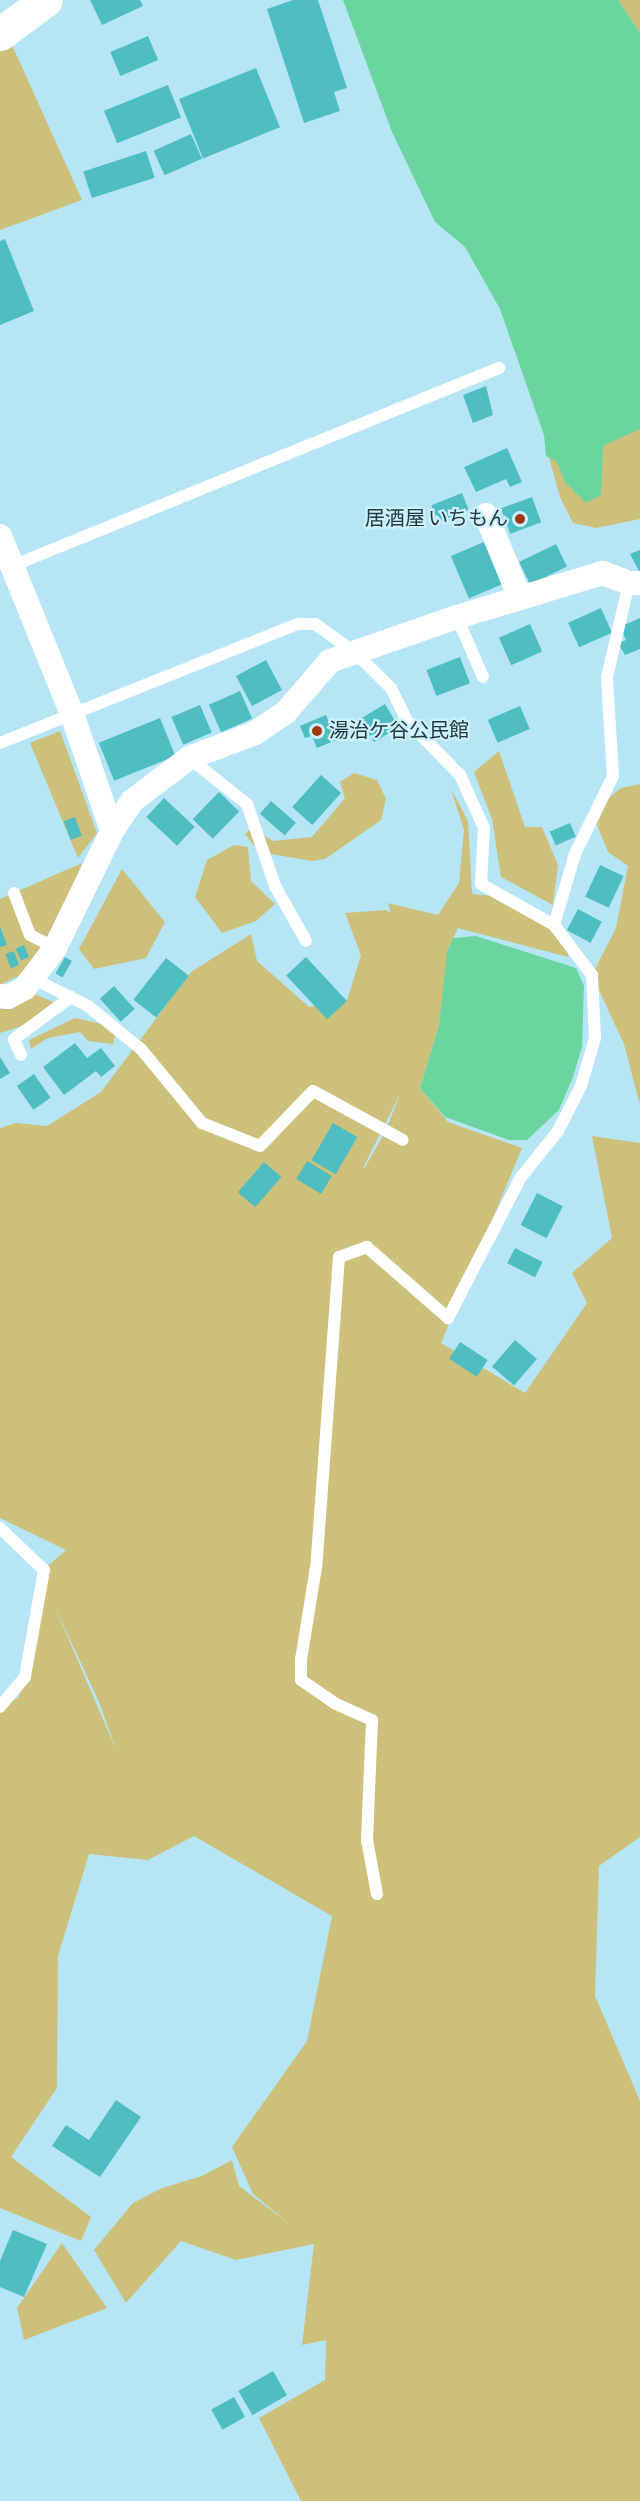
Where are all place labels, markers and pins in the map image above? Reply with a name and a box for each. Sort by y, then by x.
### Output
place label: 居酒屋 いちもん [365,507,508,531]
marker: 居酒屋 いちもん [513,512,527,526]
place label: 湯治ケ谷公民館 [329,719,469,743]
marker: 湯治ケ谷公民館 [310,724,324,738]

